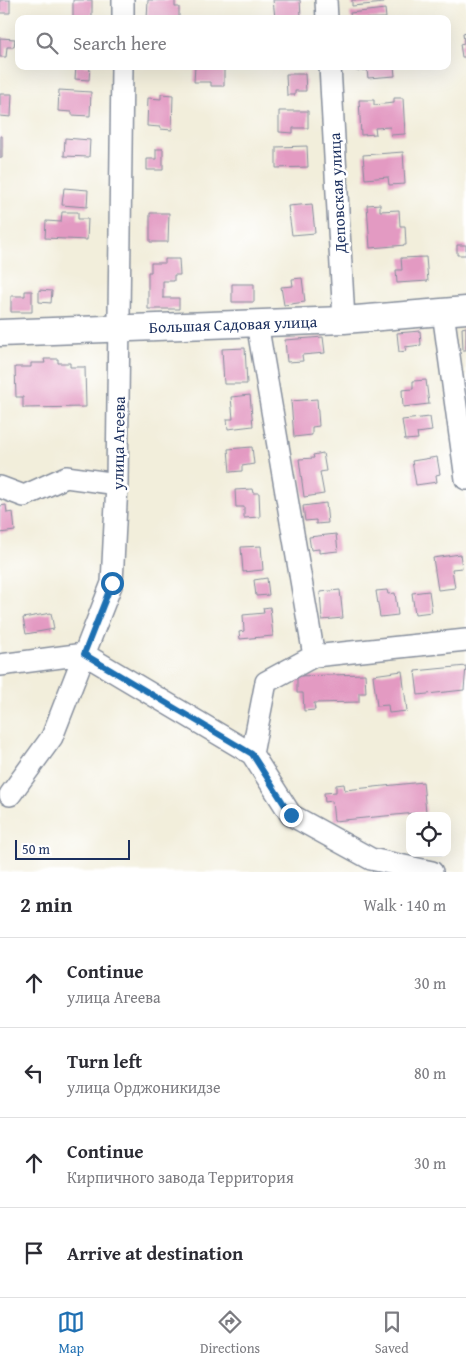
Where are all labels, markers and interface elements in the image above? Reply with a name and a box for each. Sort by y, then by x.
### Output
search box [15,15,451,70]
icon: search [33,29,61,57]
text: Search here [73,29,167,57]
street label: Деповская улица [322,132,352,255]
street label: Большая Садовая улица [148,309,318,339]
street label: улица Агеева [105,396,131,491]
route start [101,572,124,595]
route end [280,804,303,827]
map controls [406,812,451,857]
button: locate [406,812,451,857]
scale bar [15,837,130,860]
text: 50 m [22,839,50,859]
text: 2 min [20,889,72,920]
text: Walk · 140 m [363,893,446,917]
text: Continue [67,957,144,985]
icon: ahead [20,969,48,997]
text: 30 m [414,971,446,995]
text: улица Агеева [67,985,161,1009]
text: Turn left [67,1047,142,1075]
icon: left [20,1059,48,1087]
text: 80 m [414,1061,446,1085]
text: улица Орджоникидзе [67,1075,220,1099]
text: Continue [67,1137,144,1165]
icon: ahead [20,1149,48,1177]
text: 30 m [414,1151,446,1175]
text: Кирпичного завода Территория [67,1165,294,1189]
icon: arrive [20,1239,48,1267]
text: Arrive at destination [67,1239,243,1267]
tab: Map [57,1308,85,1358]
tab: Directions [200,1308,260,1358]
tab: Saved [375,1308,409,1358]

